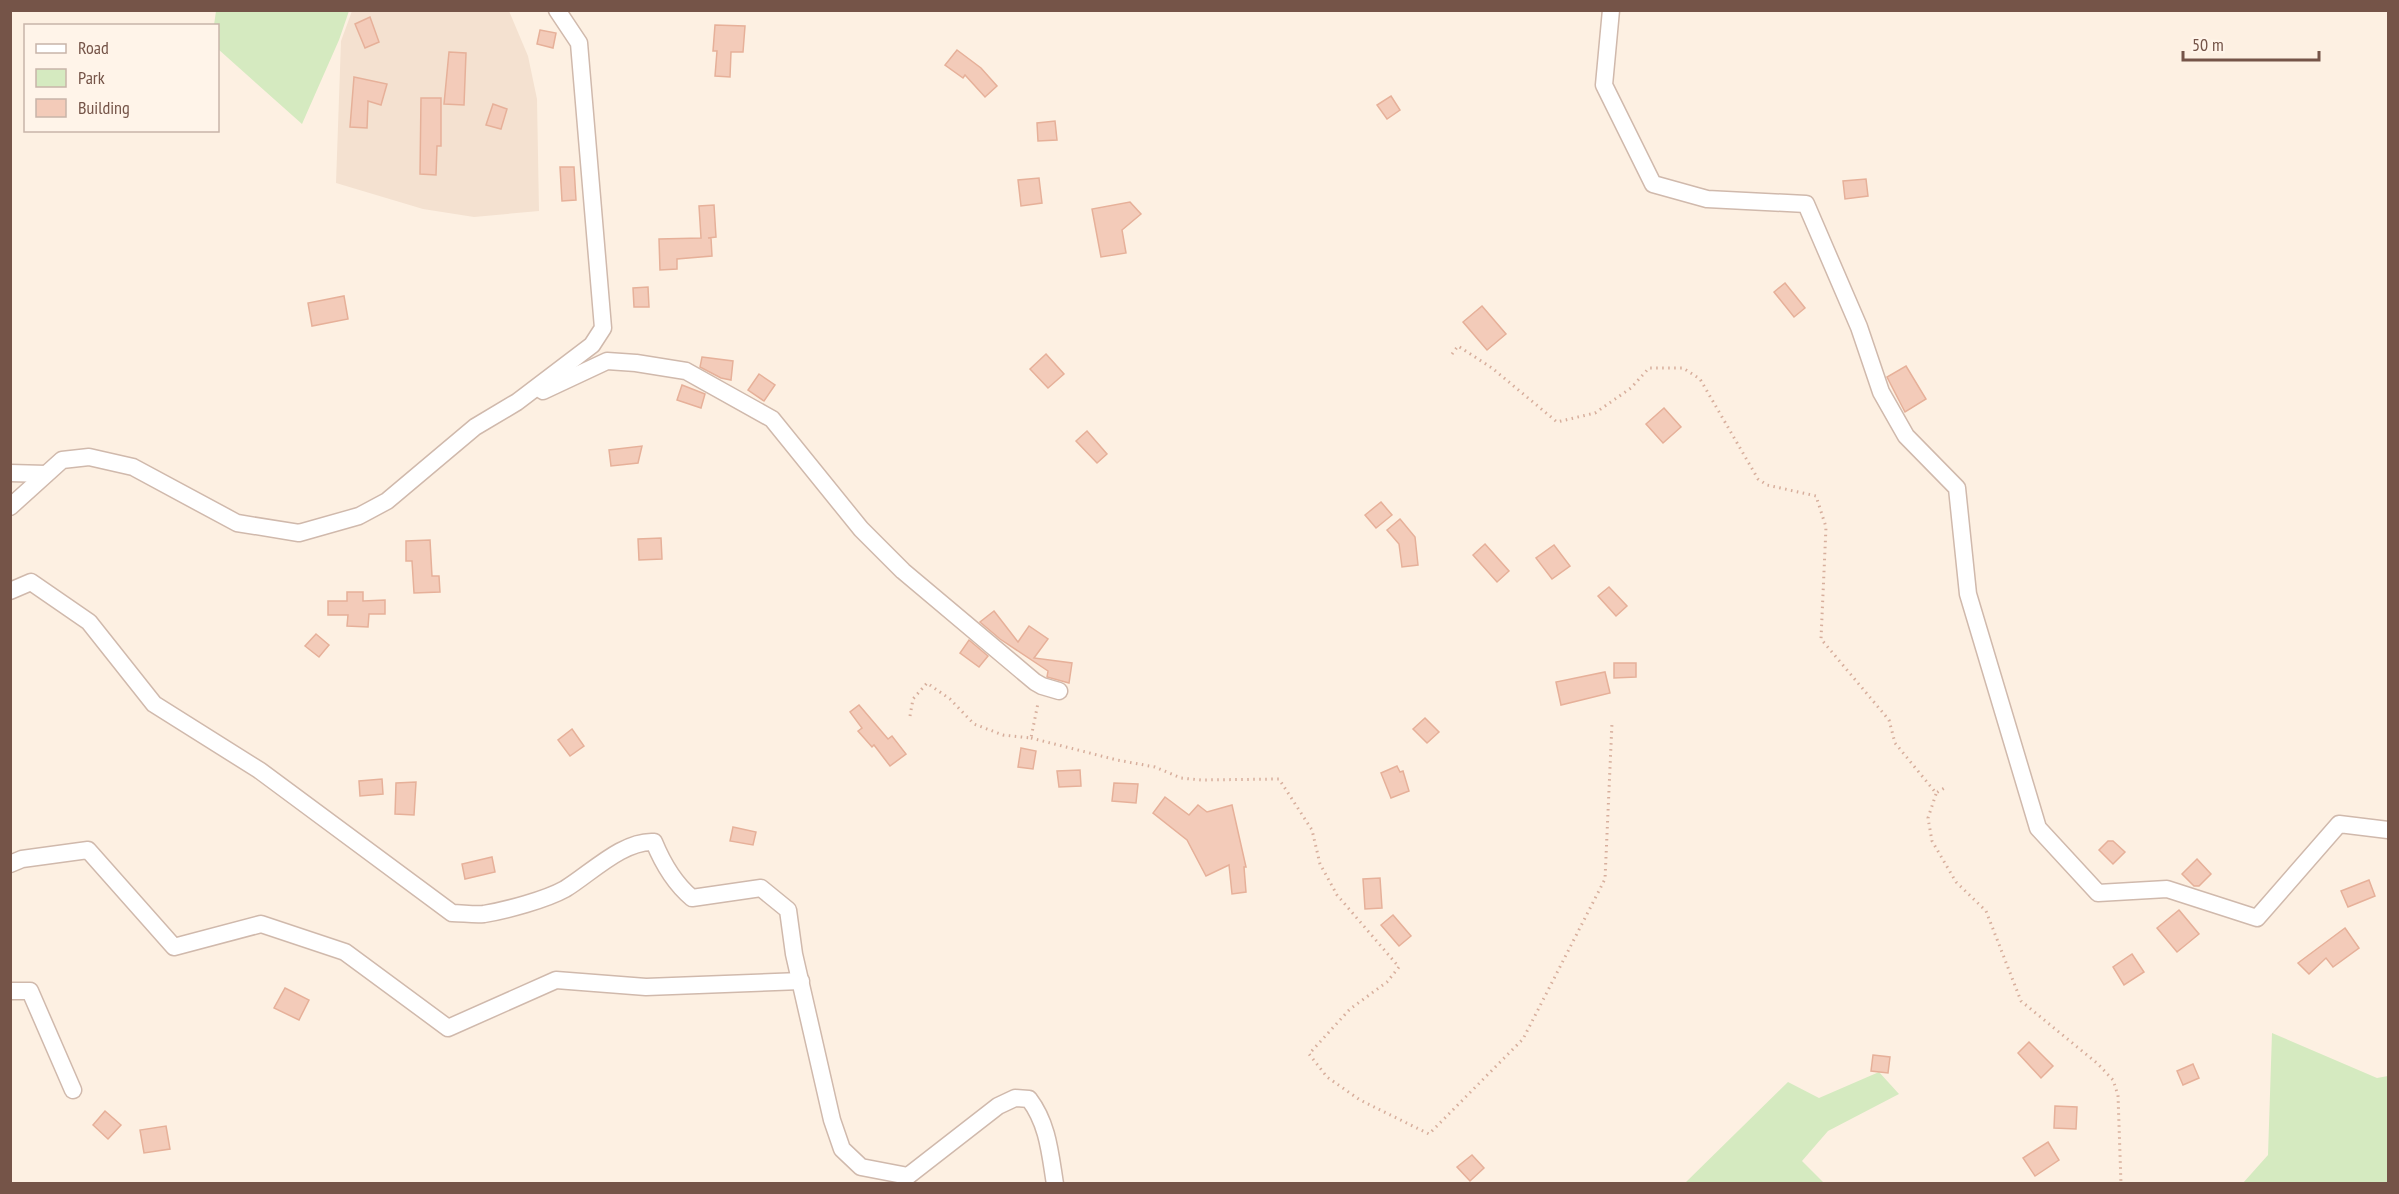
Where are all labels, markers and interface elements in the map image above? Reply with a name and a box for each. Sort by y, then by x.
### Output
legend [24,24,219,132]
scale bar [2183,24,2320,62]
text: 50 m [2192,33,2224,56]
text: Road [78,36,109,59]
text: Park [78,66,105,89]
text: Building [78,96,130,119]

